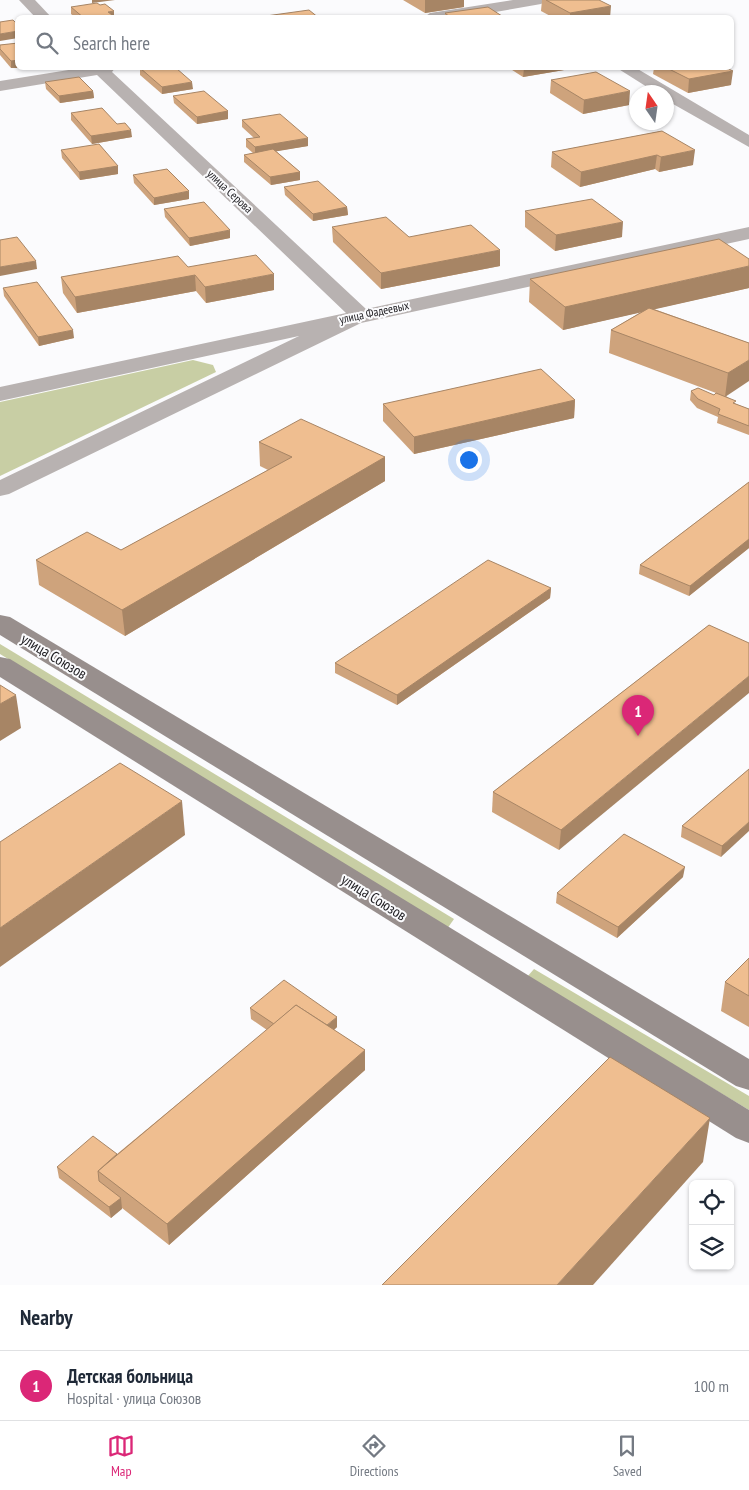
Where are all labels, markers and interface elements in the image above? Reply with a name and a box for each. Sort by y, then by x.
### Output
search box [15,15,734,70]
icon: search [33,29,61,57]
text: Search here [73,31,150,55]
north arrow [629,85,674,130]
street label: улица Серова [204,166,256,216]
street label: улица Фадеевых [338,297,410,327]
your location [456,447,482,473]
street label: улица Союзов [18,629,90,683]
pin: 1 [622,695,654,736]
street label: улица Союзов [338,869,410,925]
map controls [689,1180,734,1270]
button: locate [689,1180,734,1225]
button: layers [689,1225,734,1270]
text: Nearby [20,1304,73,1331]
text: Детская больница [67,1364,193,1388]
text: 1 [32,1376,40,1396]
text: 100 m [694,1376,729,1396]
text: Hospital · улица Союзов [67,1388,201,1408]
tab: Map [107,1432,135,1480]
tab: Directions [350,1432,398,1480]
tab: Saved [613,1432,642,1480]

